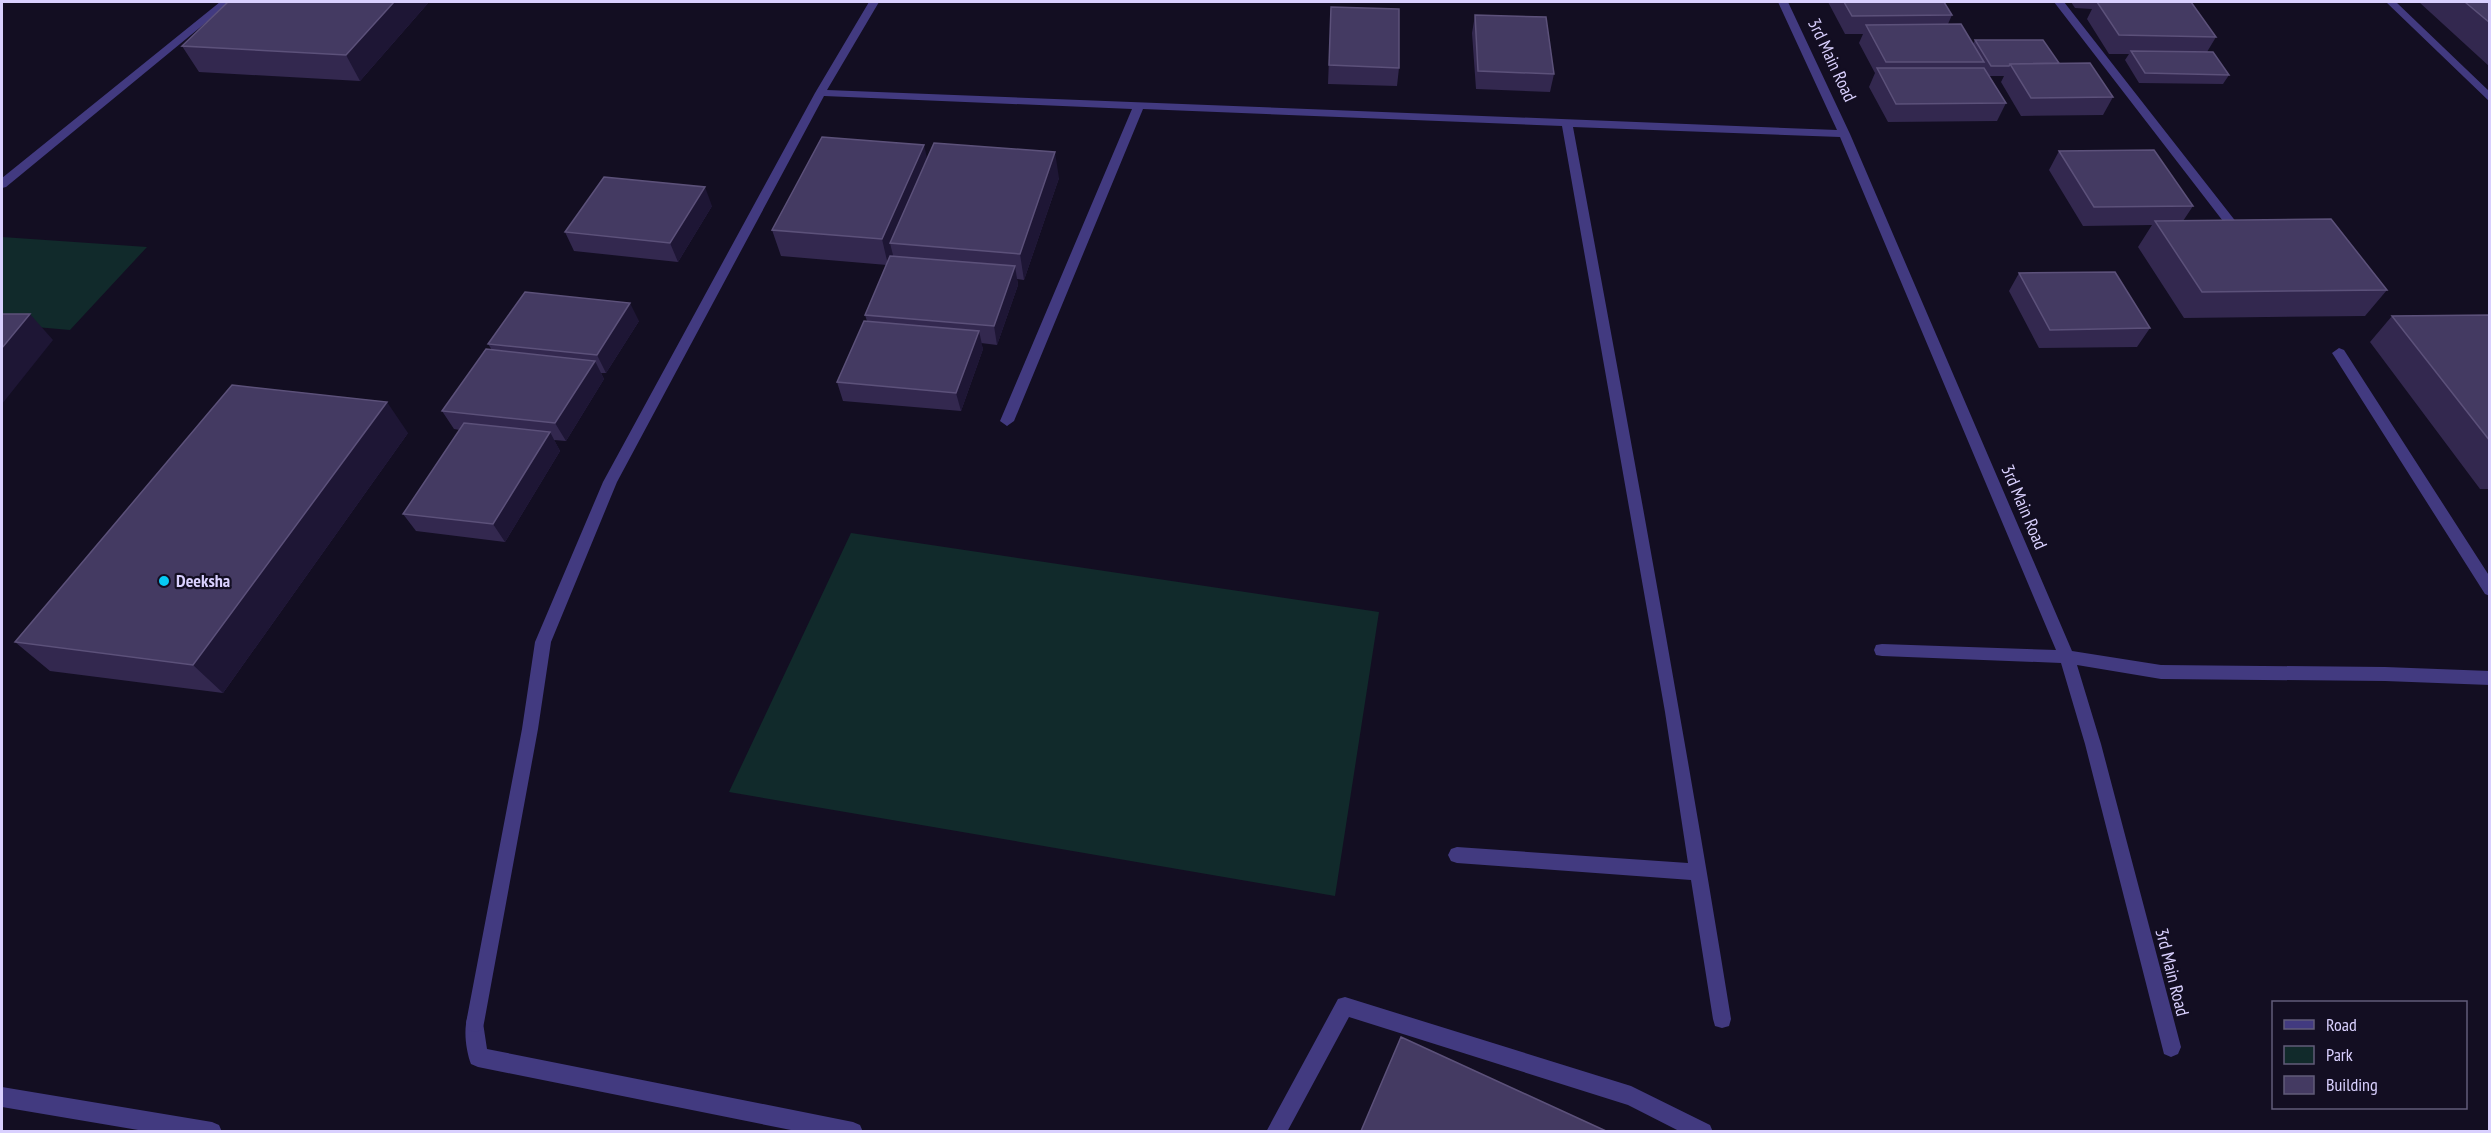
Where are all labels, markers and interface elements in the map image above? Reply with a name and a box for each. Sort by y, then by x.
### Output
street label: 3rd Main Road [1803,14,1862,105]
street label: 3rd Main Road [1996,461,2053,553]
place label: Deeksha [176,569,230,592]
marker: Deeksha [157,574,171,588]
street label: 3rd Main Road [2150,926,2194,1018]
legend [2272,1001,2467,1109]
text: Road [2326,1013,2357,1036]
text: Park [2326,1043,2353,1066]
text: Building [2326,1073,2378,1096]

